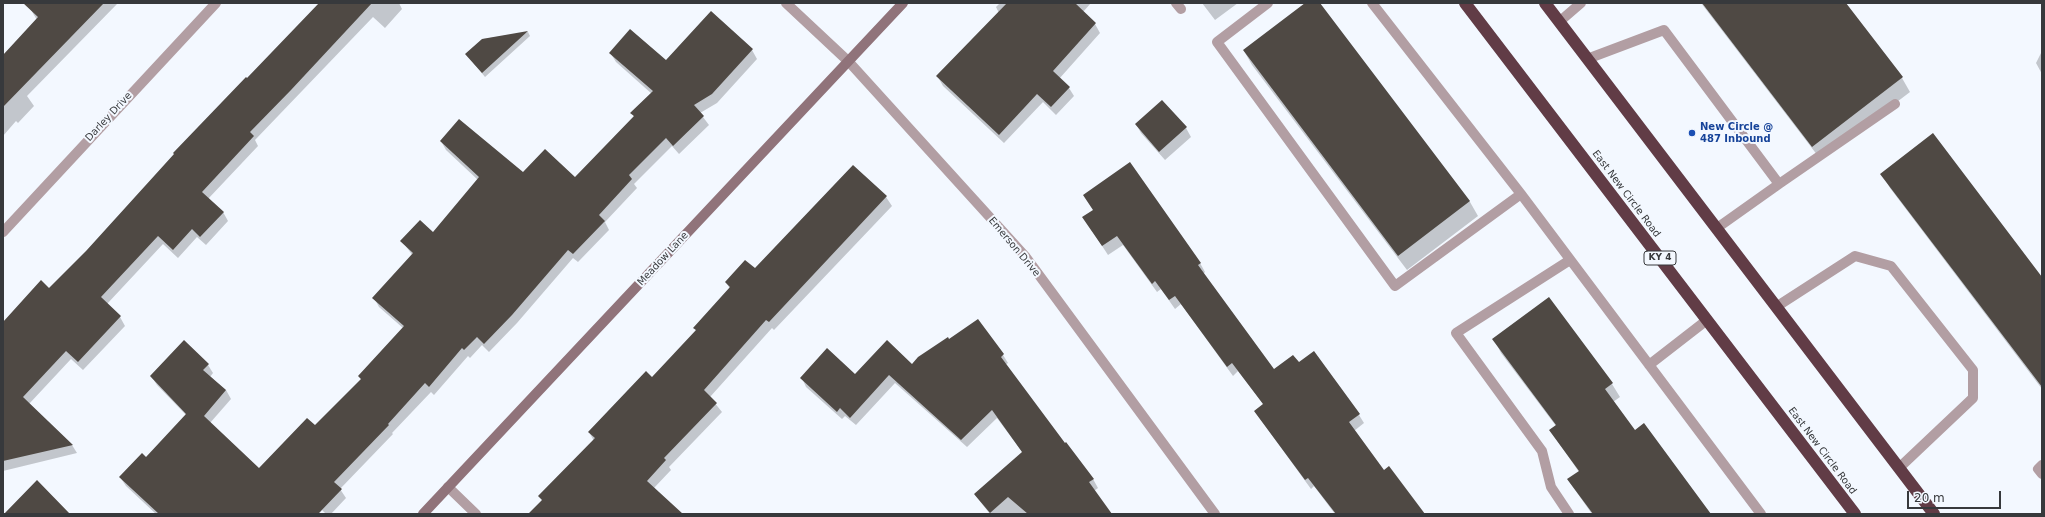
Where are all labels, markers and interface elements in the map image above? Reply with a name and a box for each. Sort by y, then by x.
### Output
street label: Darley Drive [83,90,135,144]
place label: New Circle @ 487 Inbound [1700,121,1773,144]
marker: New Circle @ 487 Inbound [1687,128,1697,138]
street label: East New Circle Road [1589,148,1663,240]
street label: Emerson Drive [986,215,1042,279]
street label: Meadow Lane [635,230,691,288]
road number: KY 4 [1644,251,1676,265]
street label: East New Circle Road [1785,405,1859,497]
scale bar [1909,483,2003,509]
text: 20 m [1914,491,1945,505]

